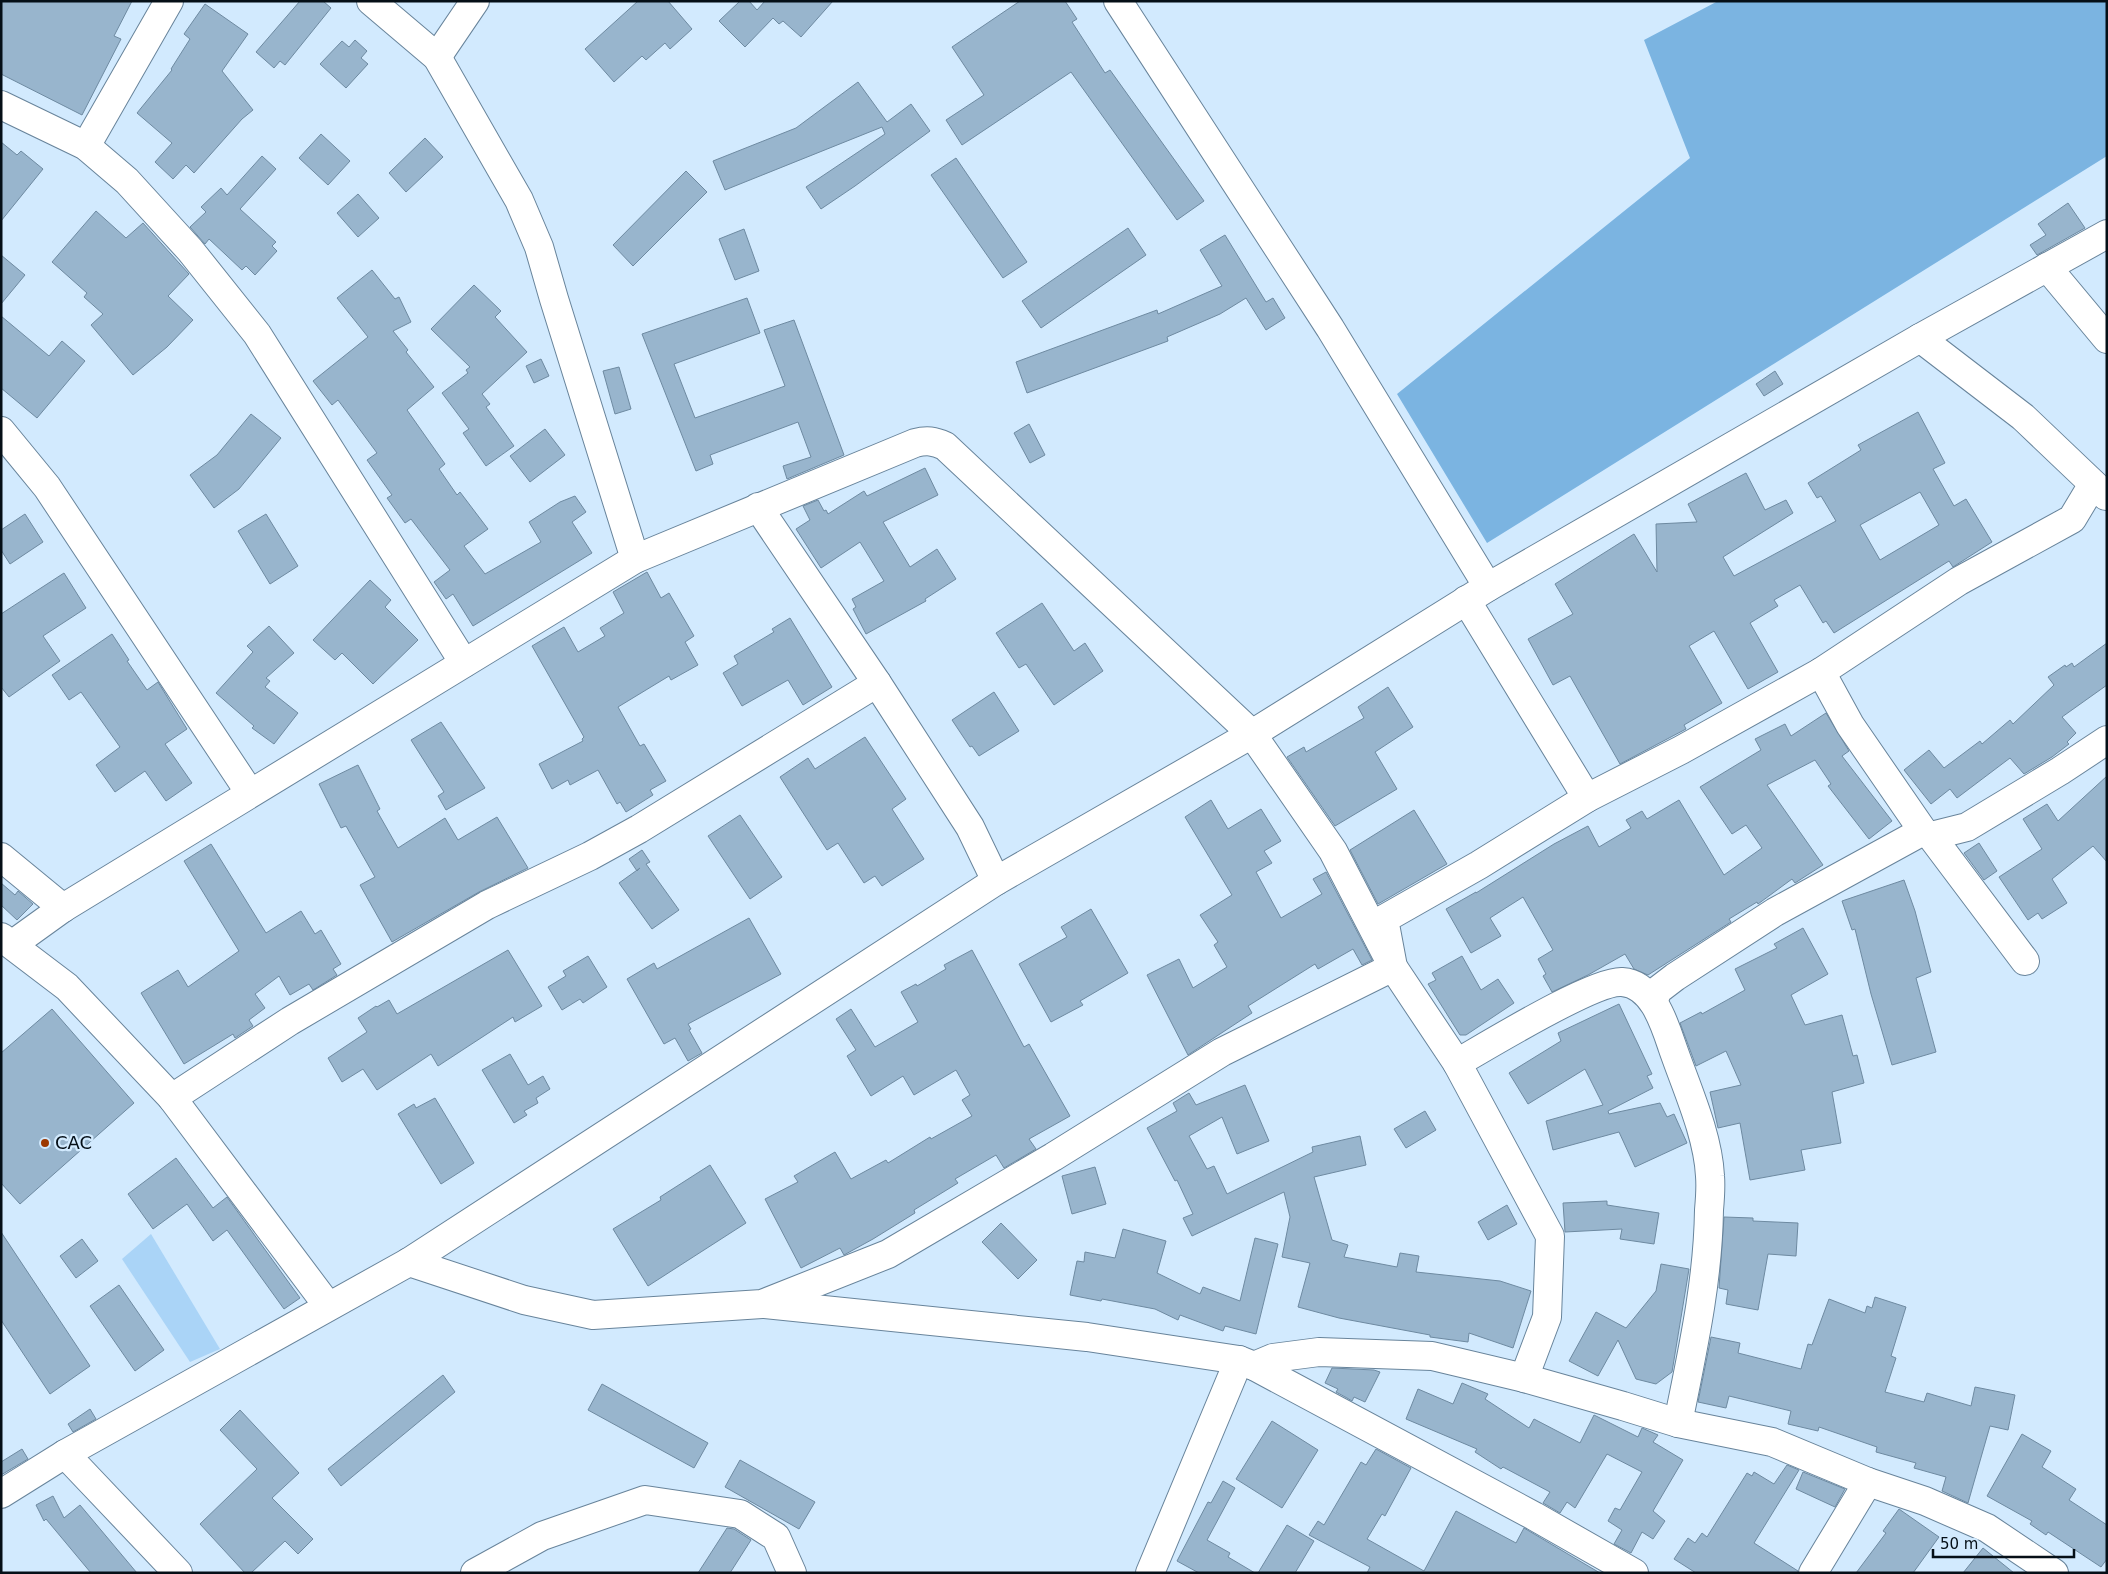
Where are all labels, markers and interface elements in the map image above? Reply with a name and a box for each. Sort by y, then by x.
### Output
place label: CAC [55,1132,92,1153]
marker: CAC [39,1137,51,1149]
scale bar [1933,1526,2074,1558]
text: 50 m [1940,1535,1978,1553]

